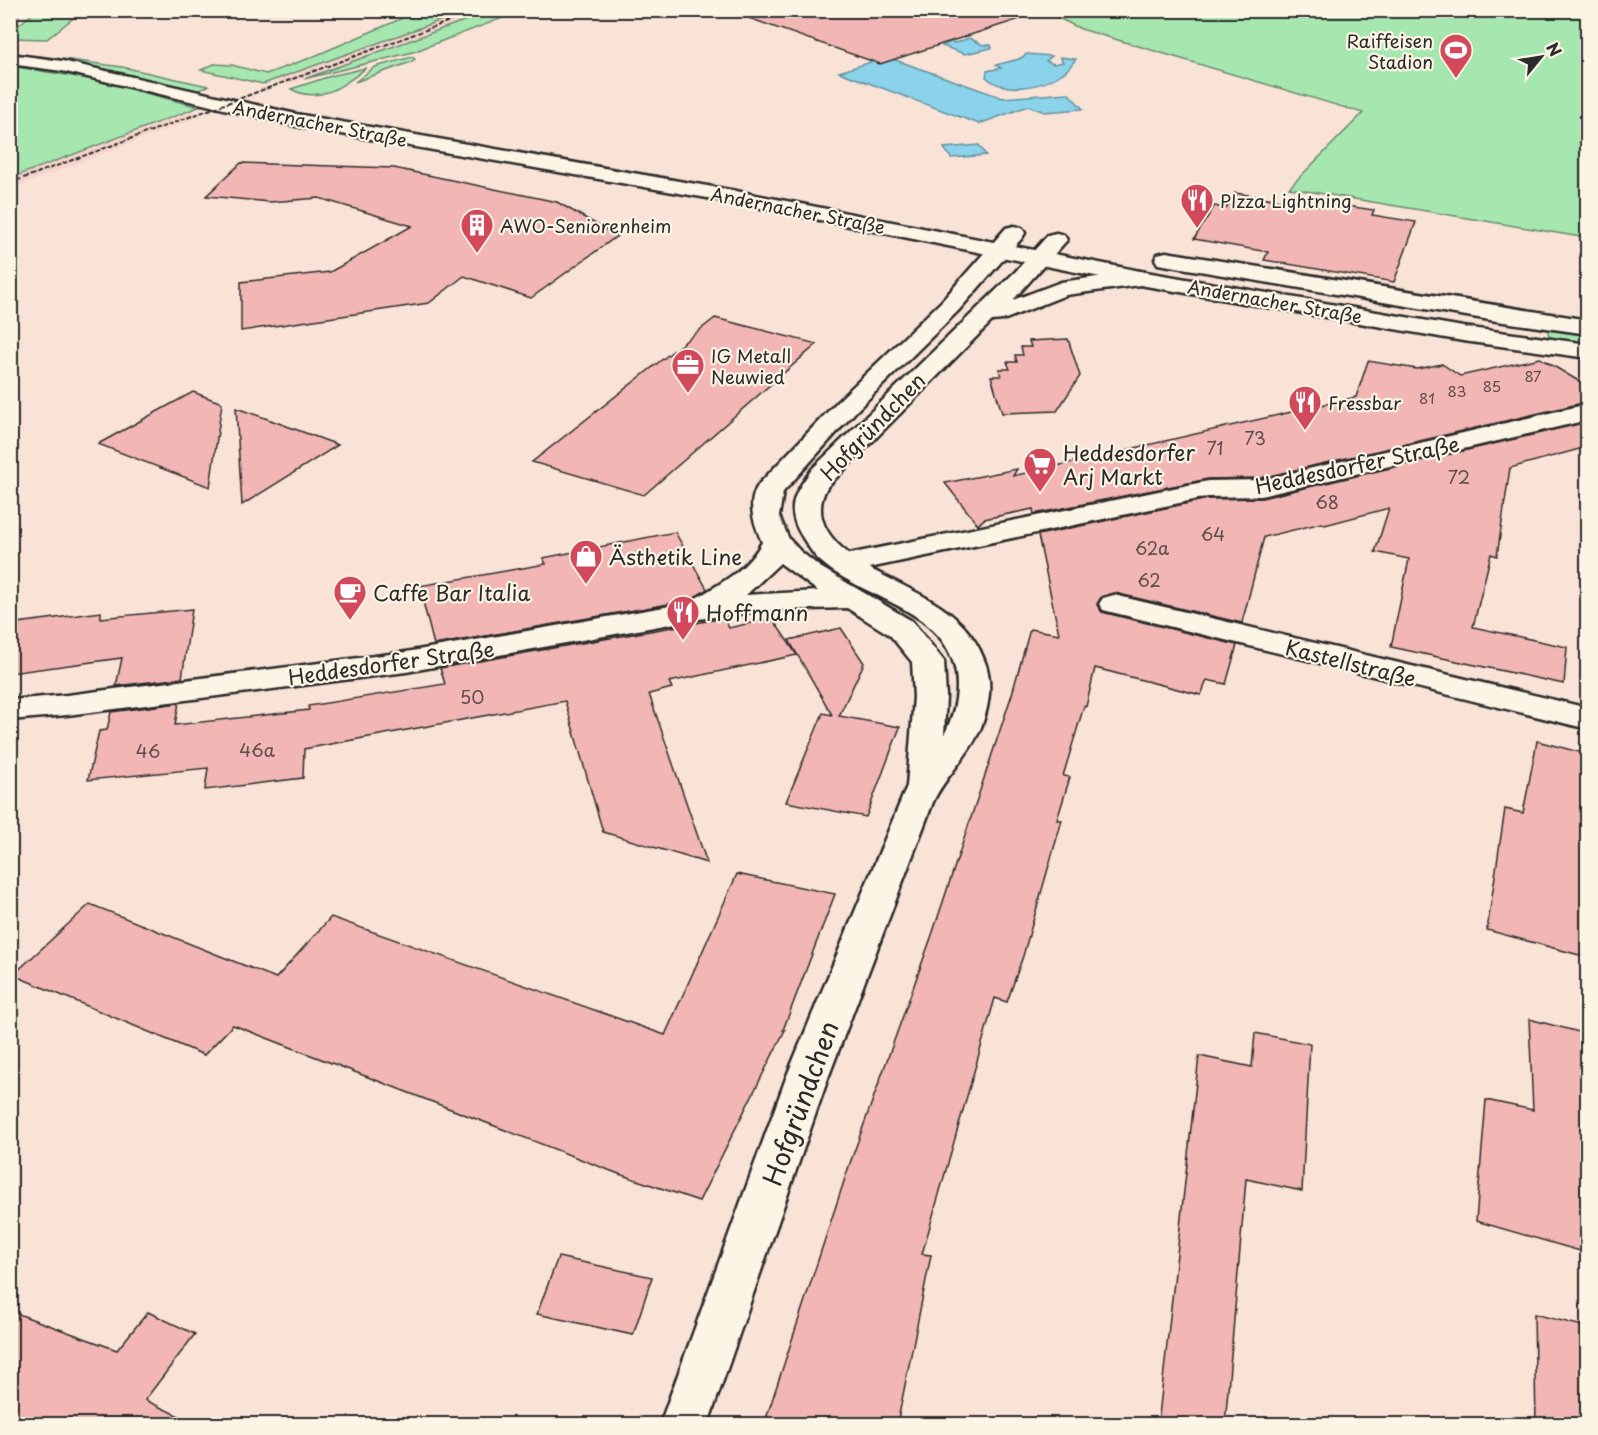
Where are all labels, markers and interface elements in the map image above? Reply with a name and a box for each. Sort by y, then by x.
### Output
place label: Raiffeisen Stadion [1347,27,1433,75]
north arrow [1511,27,1571,87]
sports icon: Raiffeisen Stadion [1438,32,1474,79]
text: N [1541,38,1568,60]
street label: Andernacher Straße [231,93,409,153]
street label: Andernacher Straße [709,180,887,240]
restaurant icon: PIzza Lightning [1179,182,1215,229]
place label: PIzza Lightning [1220,187,1352,214]
building icon: AWO-Seniorenheim [459,207,495,254]
place label: AWO-Seniorenheim [500,212,671,239]
street label: Andernacher Straße [1186,272,1364,330]
place label: IG Metall Neuwied [711,342,791,390]
office icon: IG Metall Neuwied [670,347,706,394]
house number: 87 [1524,364,1542,387]
street label: Hofgründchen [812,365,932,487]
house number: 85 [1483,374,1501,397]
house number: 83 [1447,379,1467,402]
restaurant icon: Fressbar [1287,384,1323,431]
house number: 81 [1419,386,1435,409]
place label: Fressbar [1328,389,1402,416]
house number: 73 [1244,424,1266,451]
street label: Heddesdorfer Straße [1252,427,1462,501]
house number: 71 [1207,434,1223,461]
place label: Heddesdorfer Arj Markt [1063,436,1196,492]
supermarket icon: Heddesdorfer Arj Markt [1022,446,1058,493]
house number: 72 [1448,463,1470,490]
house number: 68 [1315,488,1339,515]
house number: 64 [1201,520,1225,547]
house number: 62a [1135,534,1170,561]
shop icon: Ästhetik Line [568,538,604,585]
place label: Ästhetik Line [609,540,742,572]
house number: 62 [1137,566,1161,593]
cafe icon: Caffe Bar Italia [332,574,368,621]
place label: Caffe Bar Italia [373,576,530,608]
restaurant icon: Hoffmann [665,594,701,641]
place label: Hoffmann [706,596,808,628]
street label: Kastellstraße [1282,630,1420,694]
street label: Heddesdorfer Straße [286,632,496,692]
house number: 50 [460,683,484,710]
house number: 46a [239,736,276,763]
house number: 46 [136,737,160,764]
street label: Hofgründchen [752,1015,848,1191]

